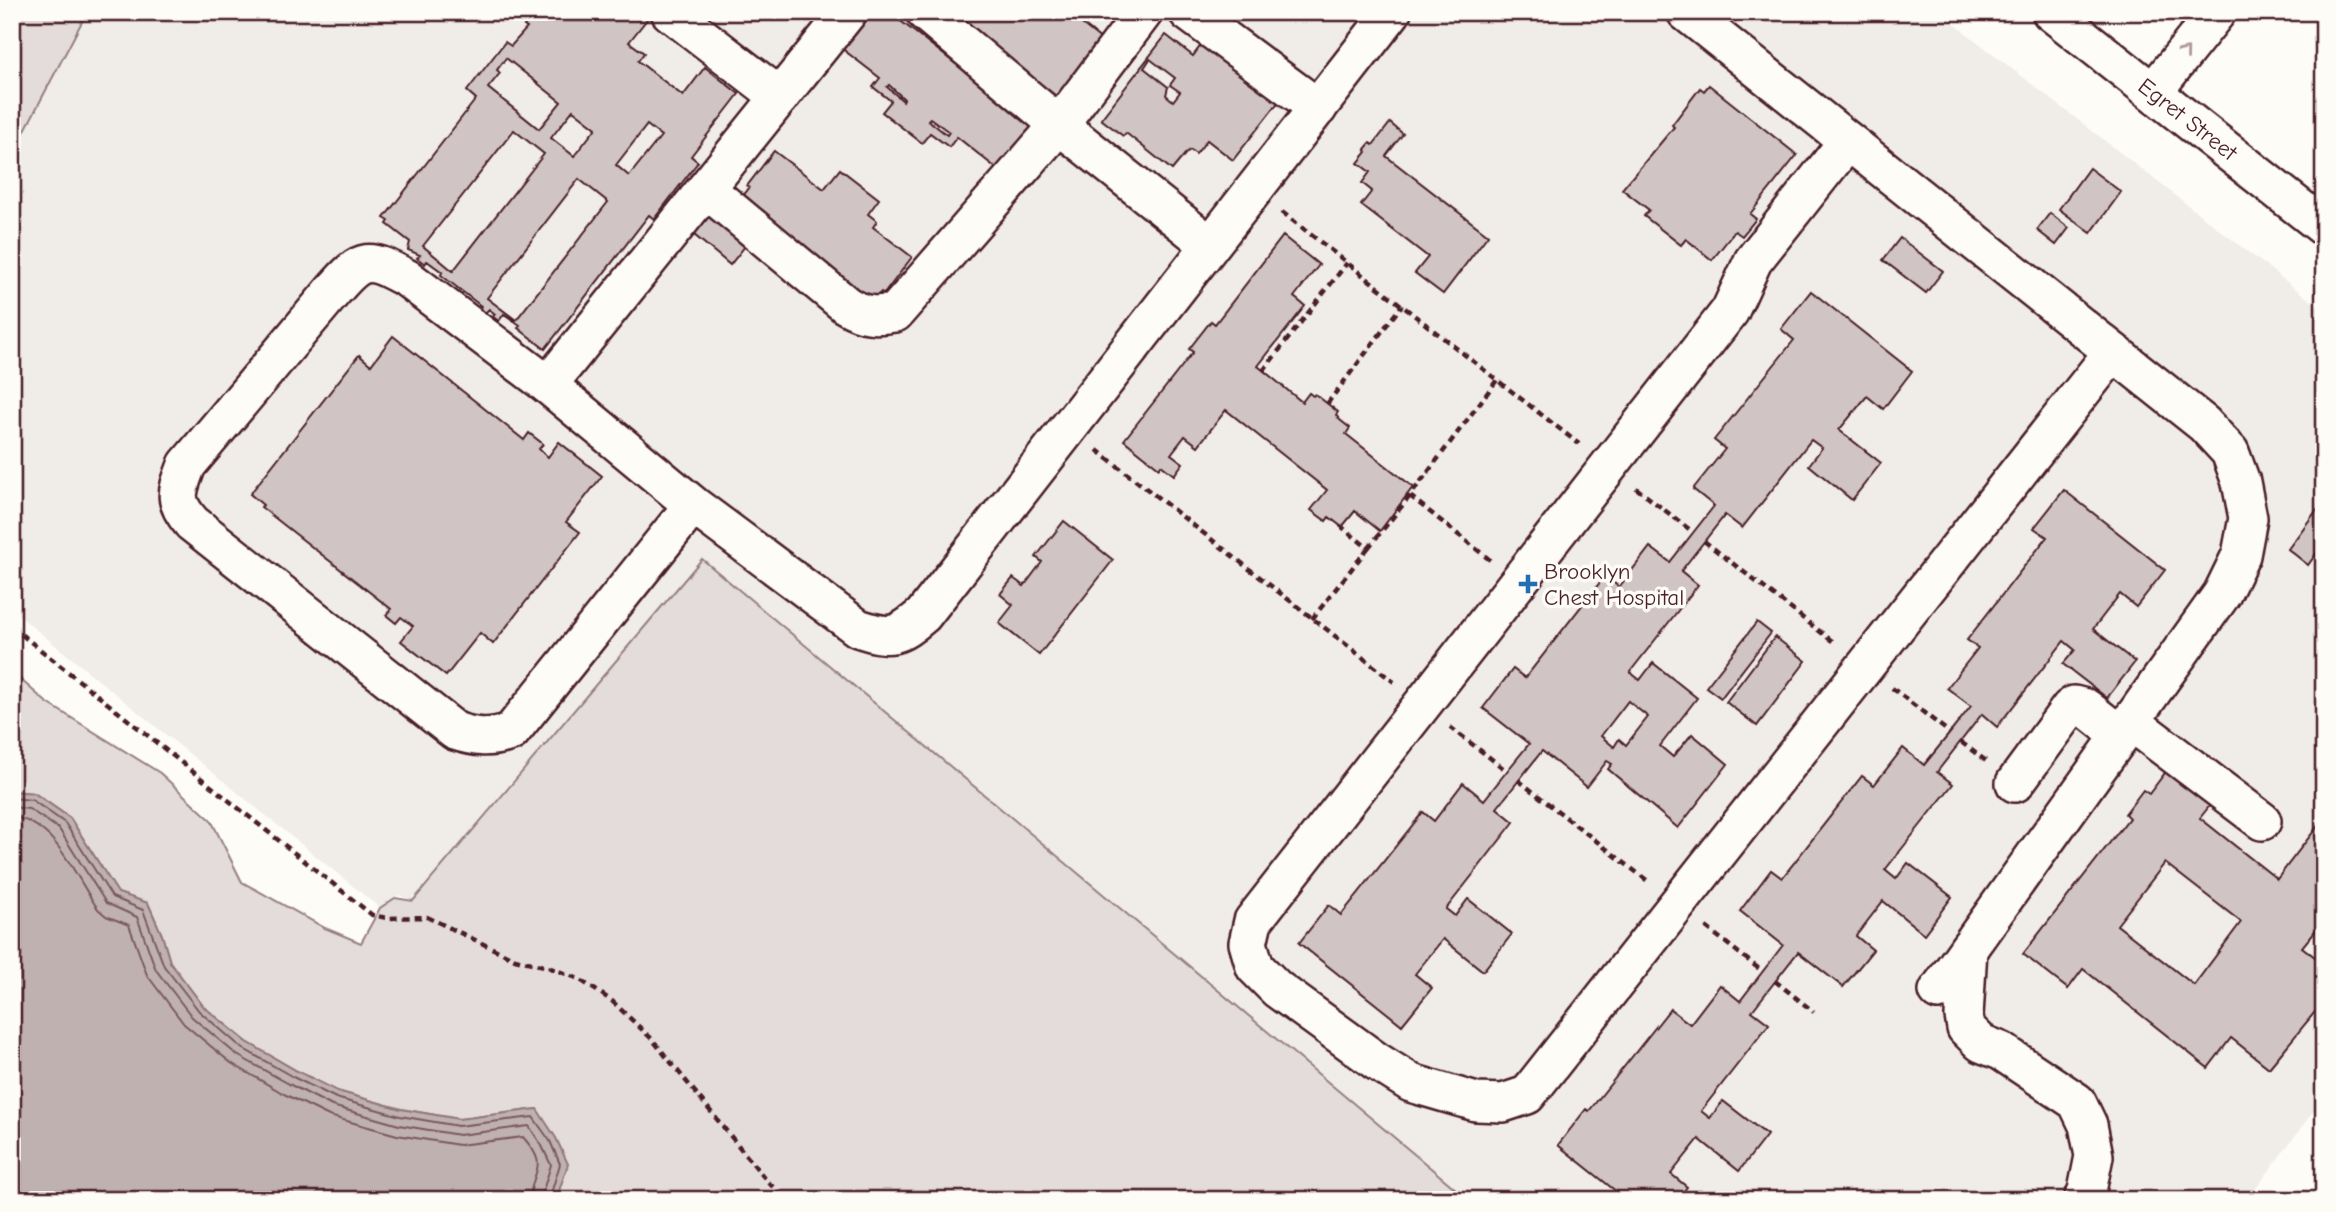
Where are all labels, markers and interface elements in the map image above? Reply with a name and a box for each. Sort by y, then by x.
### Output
one-way arrow [2177,47,2190,60]
street label: Egret Street [2133,72,2244,167]
place label: Brooklyn Chest Hospital [1544,558,1684,611]
marker: Brooklyn Chest Hospital [1518,574,1538,594]

